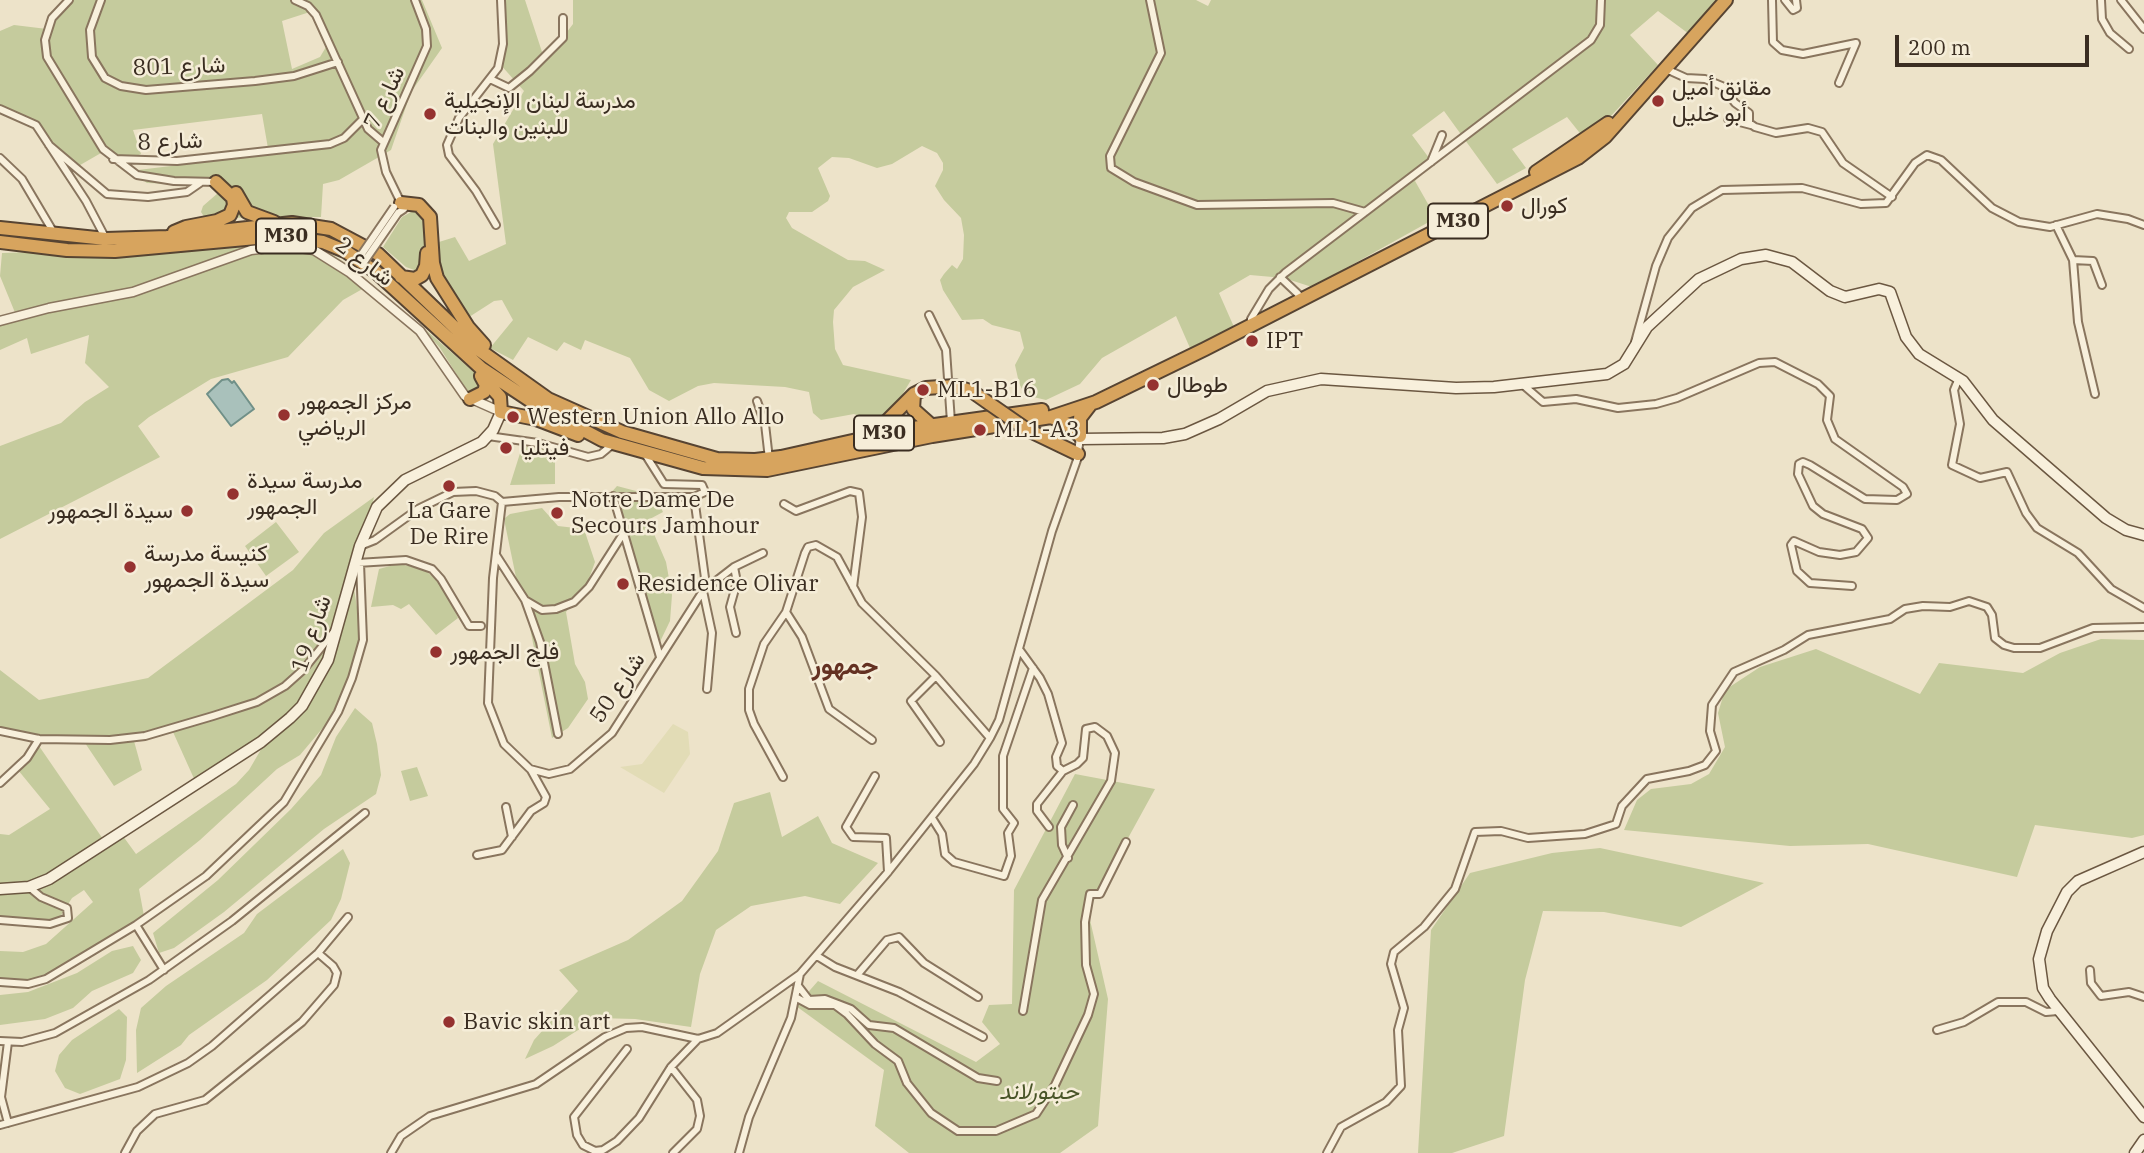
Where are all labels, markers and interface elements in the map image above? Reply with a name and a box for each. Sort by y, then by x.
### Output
scale bar [1899,21,2093,65]
text: 200 m [1908,33,1971,61]
street label: شارع 801 [132,52,226,82]
street label: شارع 7 [359,63,411,133]
place label: مقانق أميل أبو خليل [1672,74,1772,128]
place label: مدرسة لبنان الإنجيلية للبنين والبنات [444,87,636,141]
marker: مقانق أميل أبو خليل [1650,93,1666,109]
marker: مدرسة لبنان الإنجيلية للبنين والبنات [422,106,438,122]
street label: شارع 8 [137,127,203,157]
place label: كورال [1521,192,1568,220]
marker: كورال [1499,198,1515,214]
road number: M30 [1428,204,1488,238]
road number: M30 [256,218,316,254]
street label: شارع 2 [330,231,398,293]
place label: IPT [1266,327,1303,355]
marker: IPT [1244,333,1260,349]
place label: طوطال [1167,371,1228,399]
place label: ML1-B16 [937,376,1037,404]
marker: طوطال [1145,377,1161,393]
marker: ML1-B16 [915,382,931,398]
place label: مركز الجمهور الرياضي [298,388,412,442]
place label: Western Union Allo Allo [527,403,784,431]
marker: مركز الجمهور الرياضي [276,407,292,423]
marker: Western Union Allo Allo [505,409,521,425]
road number: M30 [854,416,914,450]
place label: ML1-A3 [994,416,1080,444]
marker: ML1-A3 [972,422,988,438]
place label: فيتليا [520,434,569,462]
marker: فيتليا [498,440,514,456]
place label: مدرسة سيدة الجمهور [247,467,362,521]
marker: La Gare De Rire [441,478,457,494]
marker: مدرسة سيدة الجمهور [225,486,241,502]
place label: Notre Dame De Secours Jamhour [571,486,759,540]
place label: سيدة الجمهور [48,497,173,525]
place label: La Gare De Rire [407,497,491,551]
marker: سيدة الجمهور [179,503,195,519]
marker: Notre Dame De Secours Jamhour [549,505,565,521]
place label: كنيسة مدرسة سيدة الجمهور [144,540,269,594]
marker: كنيسة مدرسة سيدة الجمهور [122,559,138,575]
place label: Residence Olivar [637,570,819,598]
marker: Residence Olivar [615,576,631,592]
street label: شارع 19 [286,592,338,676]
place label: فلج الجمهور [450,638,559,666]
marker: فلج الجمهور [428,644,444,660]
street label: شارع 50 [584,647,652,729]
district label: جمهور [812,650,878,682]
place label: Bavic skin art [463,1008,610,1036]
marker: Bavic skin art [441,1014,457,1030]
park label: حبتورلاند [999,1078,1079,1106]

